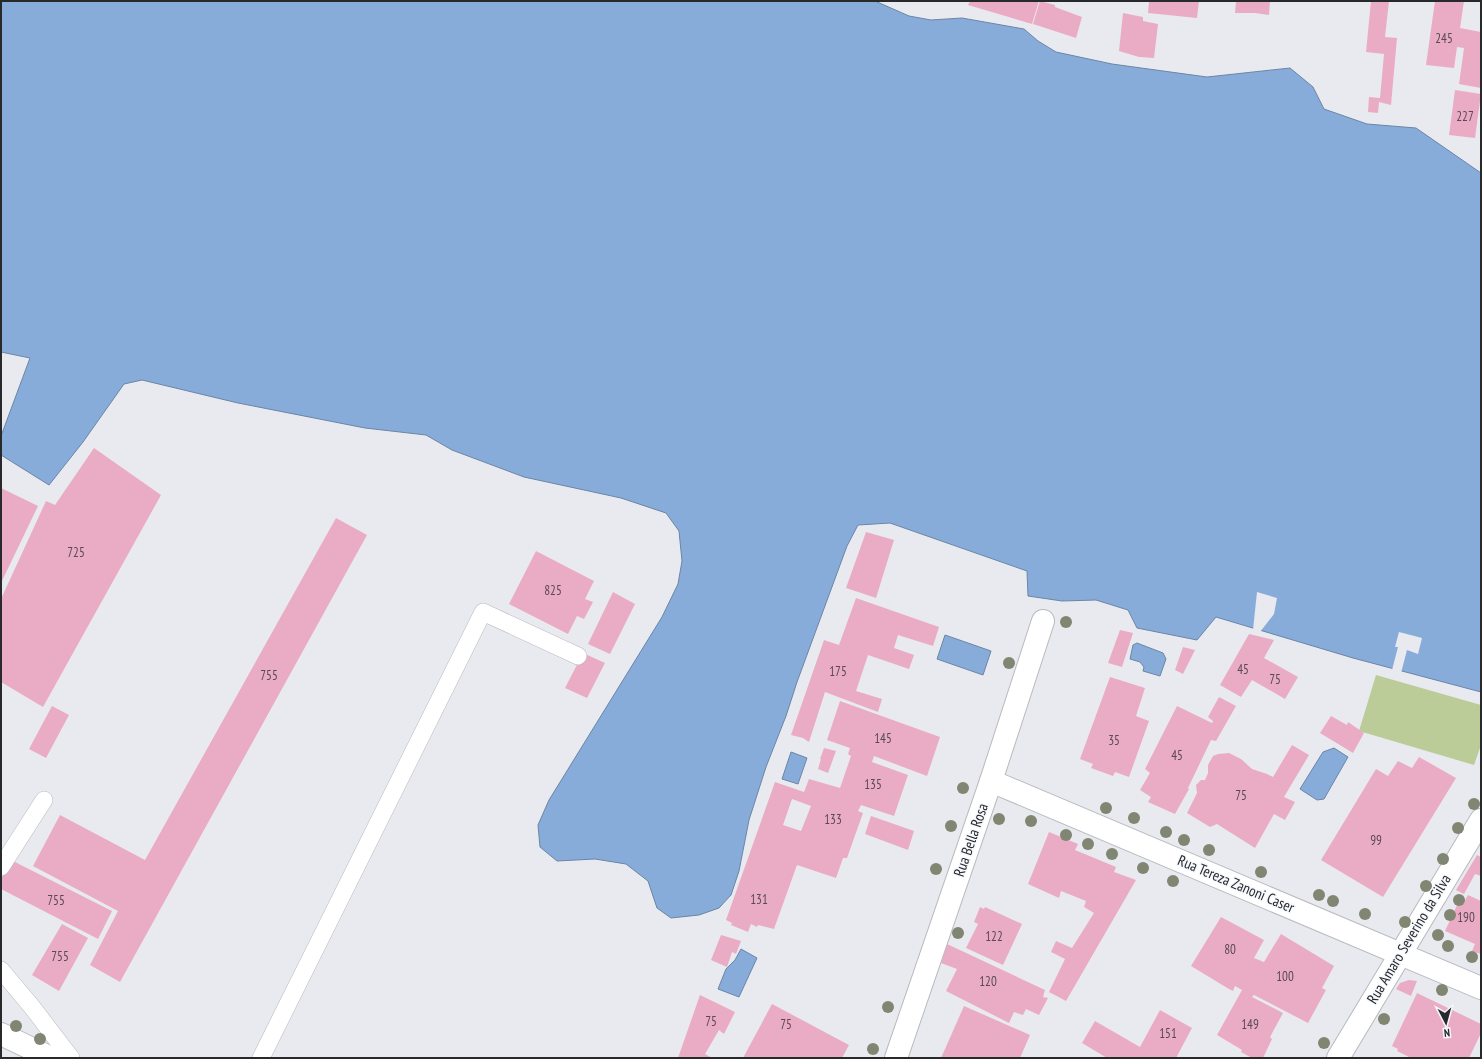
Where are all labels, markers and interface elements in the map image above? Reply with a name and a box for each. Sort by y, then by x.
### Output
house number: 245 [1435,30,1453,47]
house number: 227 [1456,108,1474,125]
house number: 725 [67,544,85,561]
house number: 825 [544,582,562,599]
house number: 45 [1237,661,1249,678]
house number: 175 [829,663,847,680]
house number: 755 [260,667,278,684]
house number: 75 [1269,671,1281,688]
house number: 145 [874,730,892,747]
house number: 35 [1108,732,1120,749]
house number: 45 [1171,747,1183,764]
house number: 135 [864,776,882,793]
house number: 75 [1235,787,1247,804]
street label: Rua Bella Rosa [949,801,992,879]
house number: 133 [824,811,842,828]
house number: 99 [1370,832,1382,849]
street label: Rua Tereza Zanoni Caser [1175,850,1298,917]
street label: Rua Amaro Severino da Silva [1362,871,1455,1007]
house number: 131 [750,891,768,908]
house number: 755 [47,892,65,909]
house number: 190 [1457,909,1475,926]
house number: 122 [985,928,1003,945]
house number: 80 [1224,941,1236,958]
house number: 755 [51,948,69,965]
house number: 100 [1276,968,1294,985]
house number: 120 [979,973,997,990]
north arrow [1426,1003,1466,1043]
house number: 75 [705,1013,717,1030]
house number: 75 [780,1016,792,1033]
house number: 149 [1241,1016,1259,1033]
house number: 151 [1159,1025,1177,1042]
text: N [1443,1026,1451,1040]

